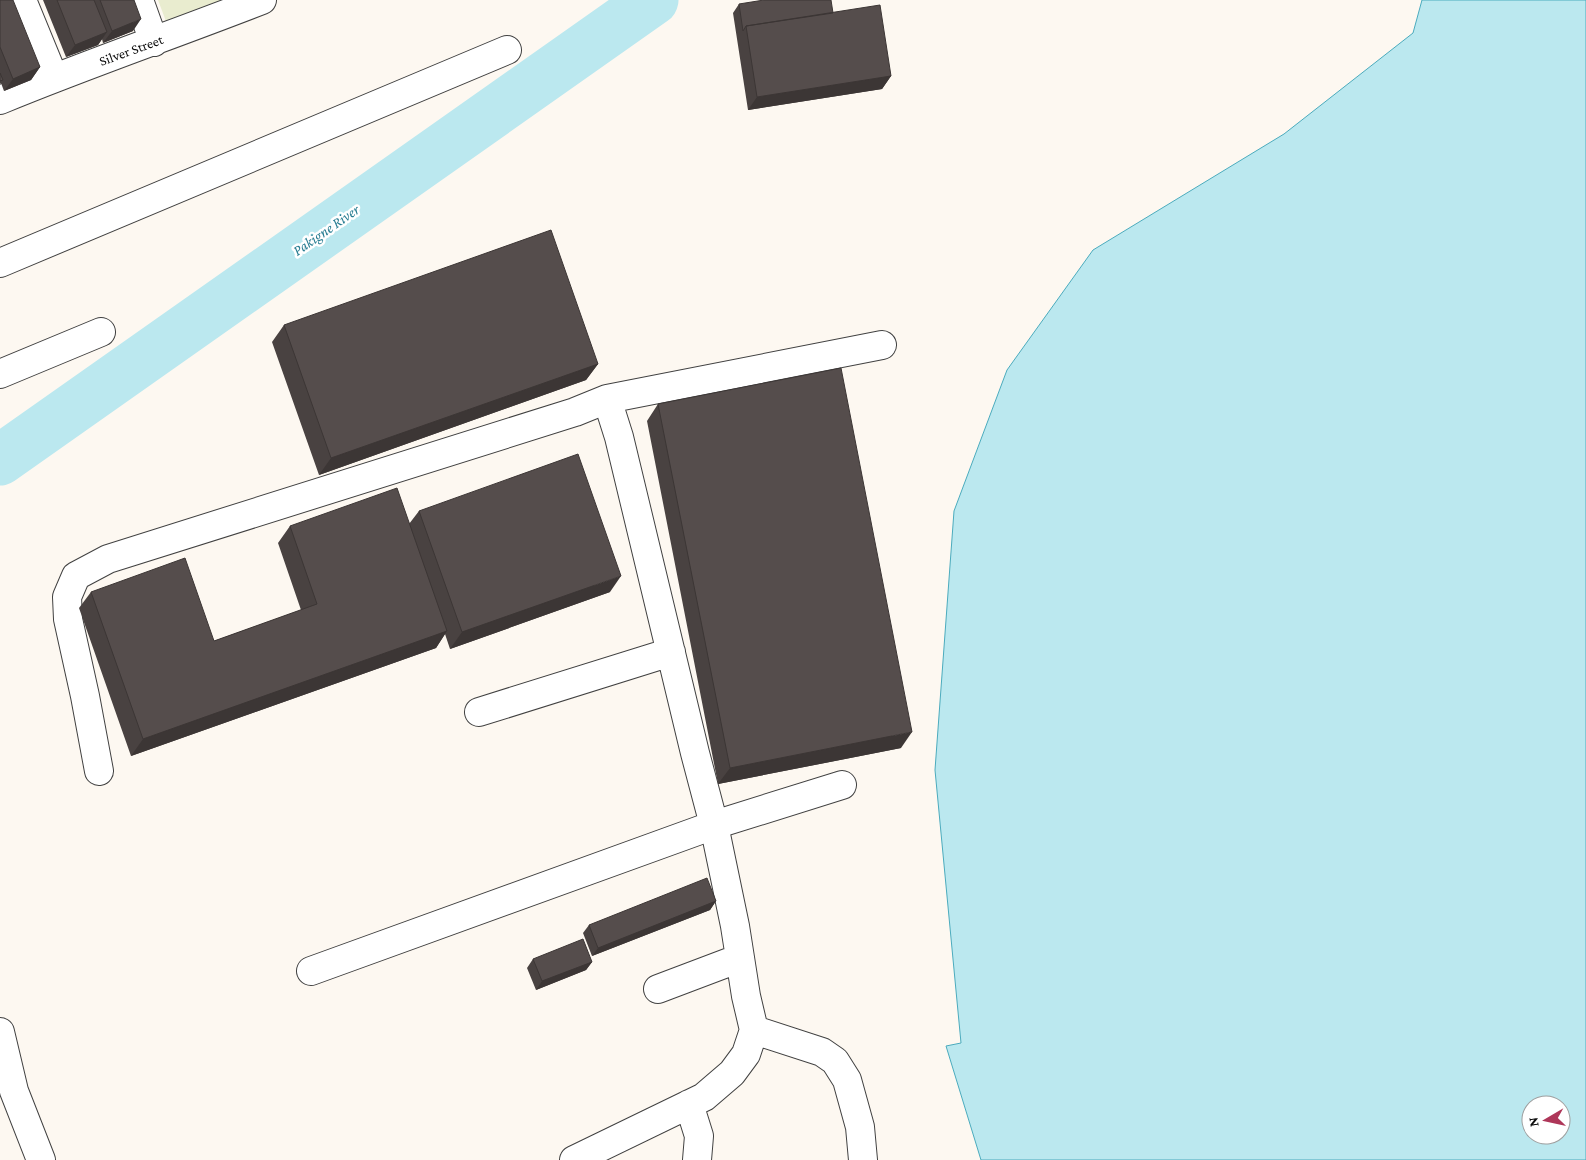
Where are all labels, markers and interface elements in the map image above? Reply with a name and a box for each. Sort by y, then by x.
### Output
street label: Silver Street [97,31,165,69]
water label: Pakigne River [290,201,363,259]
north arrow [1521,1095,1571,1145]
text: N [1524,1116,1542,1128]

